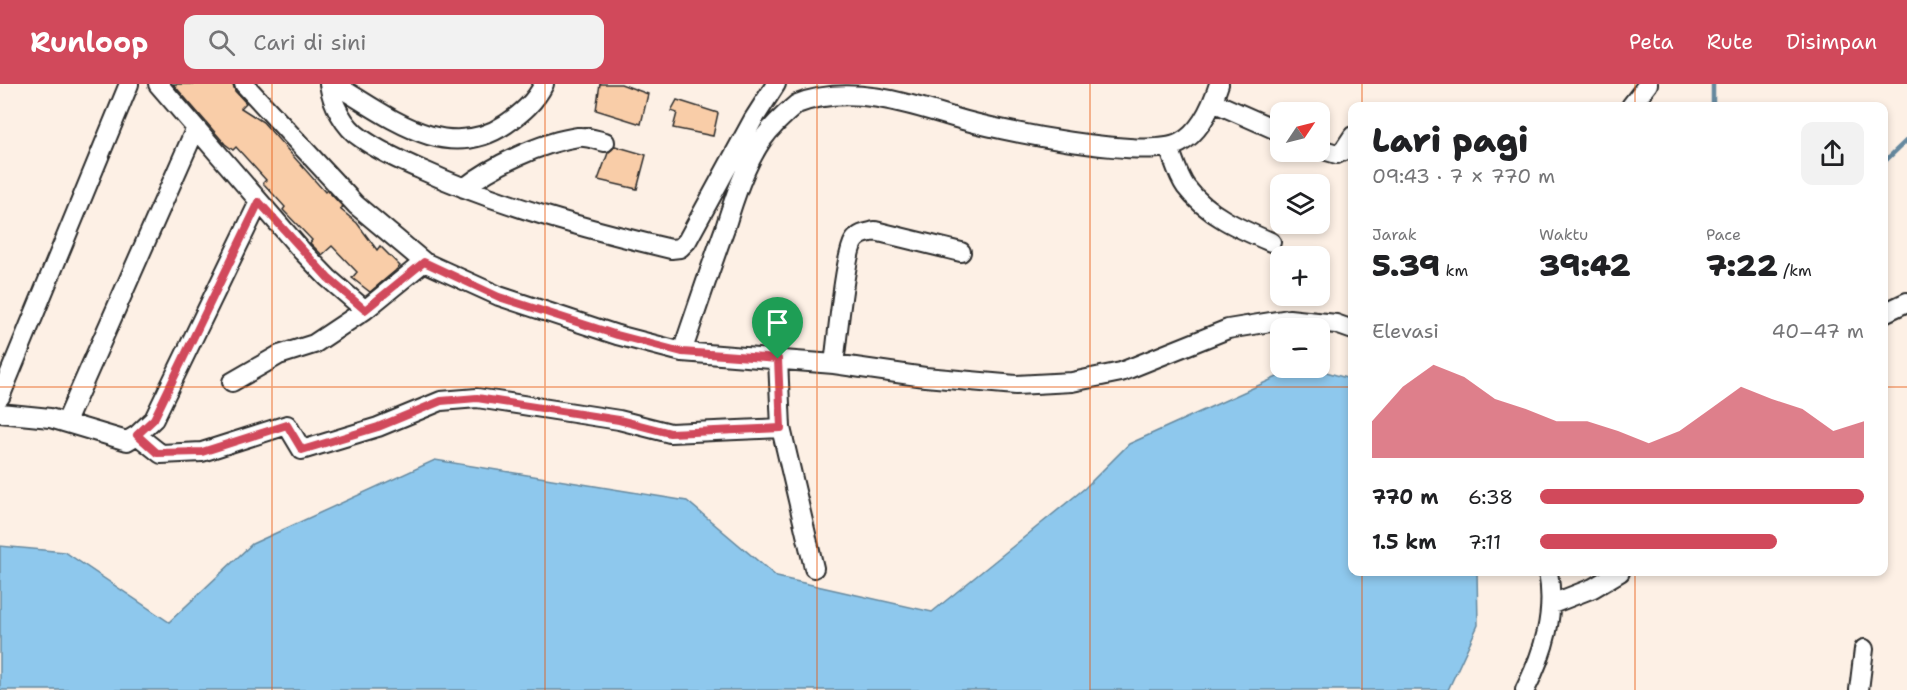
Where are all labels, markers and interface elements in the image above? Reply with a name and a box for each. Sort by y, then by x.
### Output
search box [184,15,604,69]
text: Runloop [30,23,148,61]
icon: search [205,26,238,59]
text: Cari di sini [253,28,367,57]
text: Peta [1629,28,1674,56]
text: Rute [1707,28,1753,56]
text: Disimpan [1786,28,1877,56]
north arrow [1270,102,1330,162]
map controls [1270,102,1330,378]
text: Lari pagi [1372,118,1528,163]
button: share [1801,122,1864,185]
text: 09:43 · 7 × 770 m [1372,163,1555,189]
button: layers [1270,174,1330,234]
text: Jarak [1372,224,1417,245]
text: Waktu [1539,224,1588,245]
text: Pace [1706,224,1741,245]
text: 5.39 [1372,245,1440,286]
text: 39:42 [1539,245,1631,286]
text: 7:22 [1706,245,1778,286]
button: + [1270,246,1330,306]
text: km [1440,260,1468,281]
text: /km [1778,260,1812,281]
pin [752,297,803,359]
icon: arrive [761,306,794,339]
button: − [1270,318,1330,378]
text: Elevasi [1372,318,1439,344]
text: 40–47 m [1771,318,1864,344]
text: 770 m [1372,484,1438,510]
text: 6:38 [1468,484,1513,510]
text: 1.5 km [1372,529,1436,555]
text: 7:11 [1468,529,1501,555]

